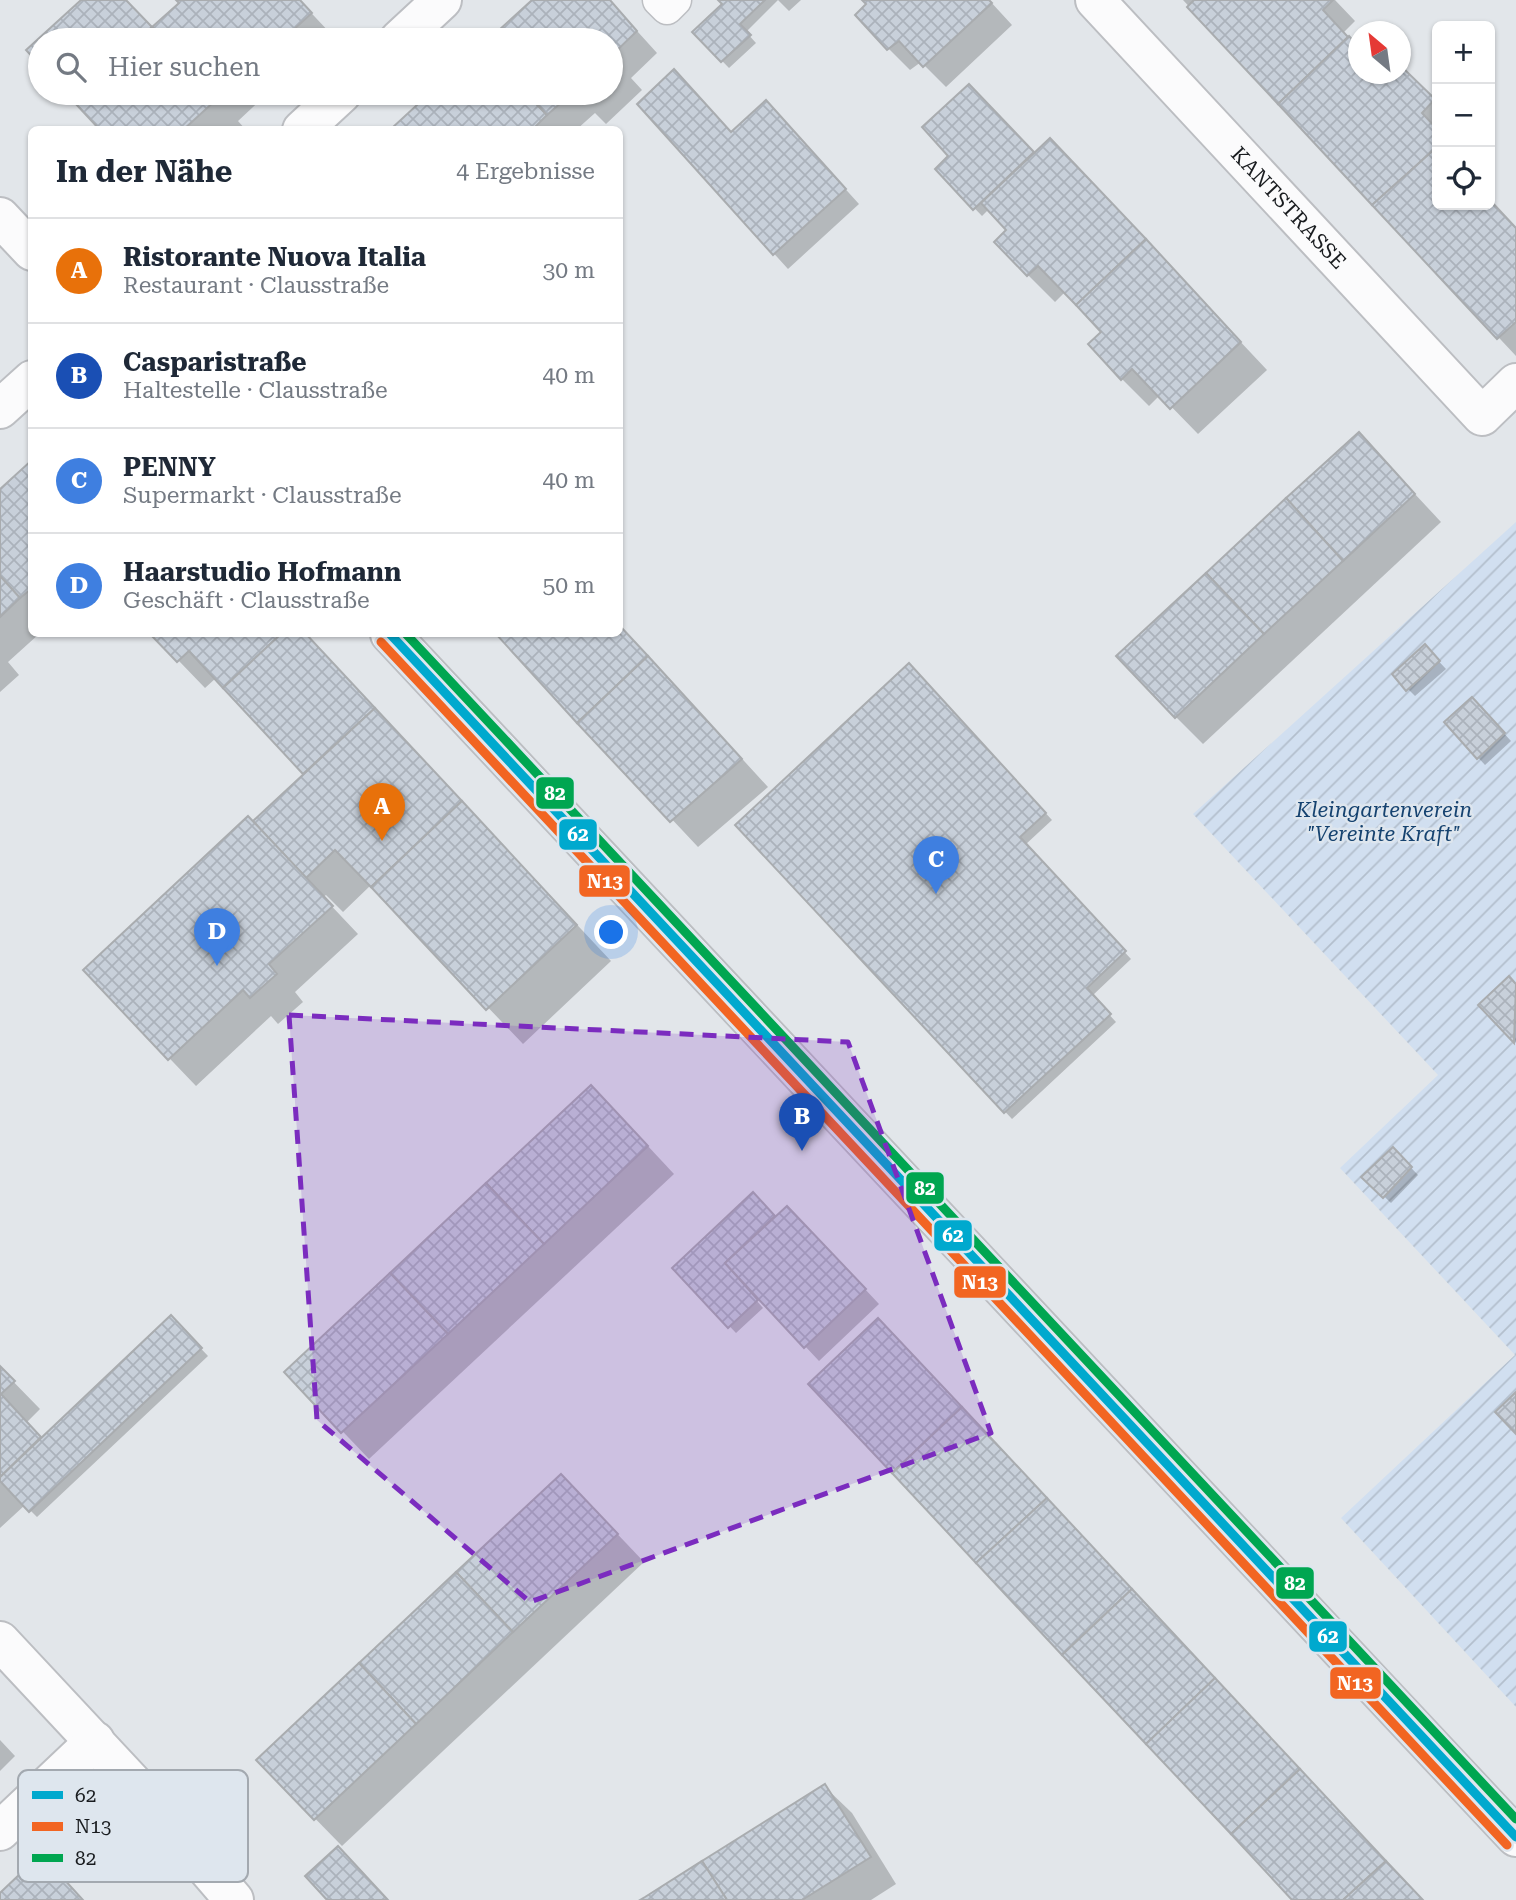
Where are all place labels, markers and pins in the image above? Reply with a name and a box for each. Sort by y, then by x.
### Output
pin: A [359,783,405,841]
pin: C [913,836,959,894]
pin: D [194,908,240,966]
pin: B [779,1093,825,1151]

